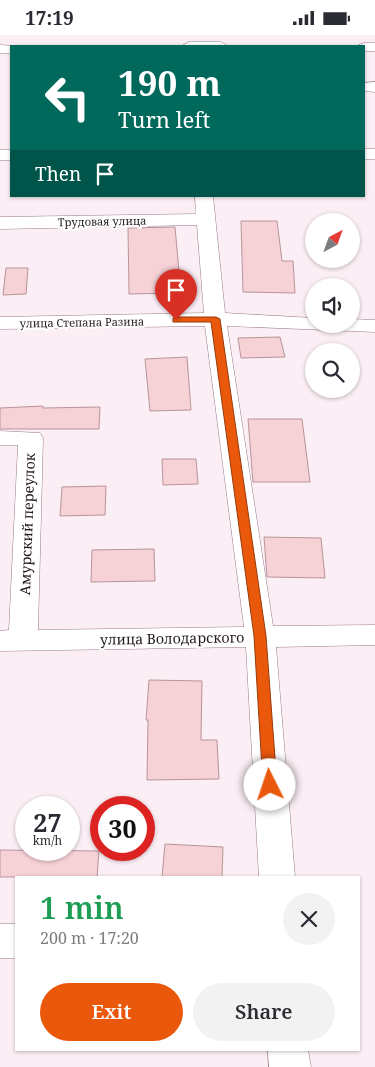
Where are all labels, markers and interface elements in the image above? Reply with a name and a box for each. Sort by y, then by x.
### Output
text: 17:19 [25,5,74,31]
text: 190 m [118,59,221,106]
icon: left [35,65,100,130]
text: Turn left [118,104,210,134]
icon: arrive [91,160,119,188]
text: Then [35,161,81,187]
street label: Трудовая улица [58,213,146,229]
north arrow [305,213,360,267]
map controls [305,213,360,398]
pin [155,269,197,320]
icon: arrive [162,276,190,304]
button: sound [305,278,360,333]
street label: улица Степана Разина [20,313,144,331]
button: search [305,343,360,398]
street label: Амурский переулок [15,452,39,595]
street label: улица Володарского [100,627,244,649]
position arrow [243,758,295,810]
speed limit sign: 30 [90,796,155,861]
text: 27 [33,805,62,839]
text: km/h [33,832,62,849]
text: 1 min [40,887,124,928]
button: close [283,893,335,945]
text: 200 m · 17:20 [40,927,139,949]
button: Exit [40,983,183,1041]
button: Share [193,983,335,1041]

